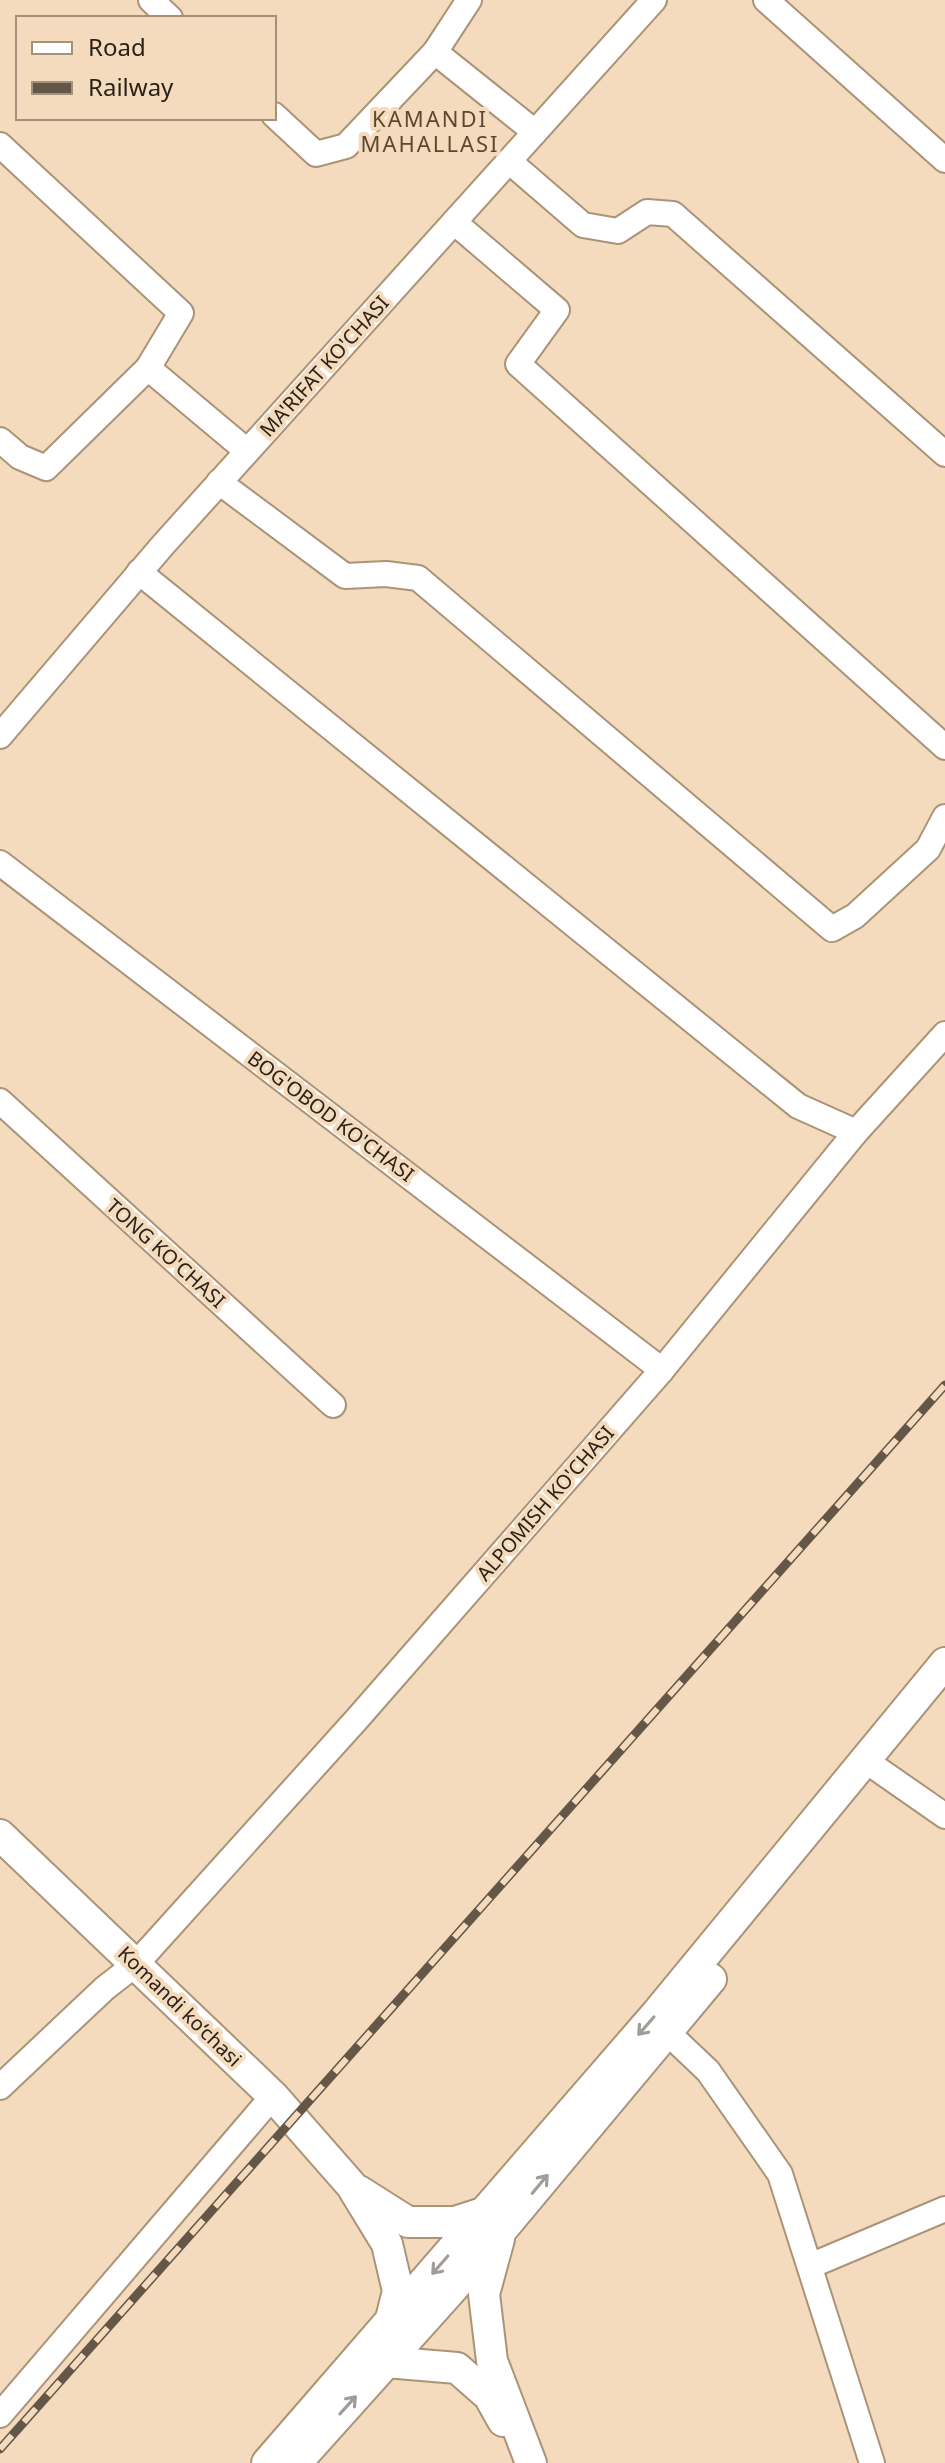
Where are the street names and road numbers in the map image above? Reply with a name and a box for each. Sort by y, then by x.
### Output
street label: MA'RIFAT KO'CHASI [253,290,395,442]
street label: BOG'OBOD KO'CHASI [242,1044,420,1188]
street label: TONG KO'CHASI [101,1192,231,1314]
street label: ALPOMISH KO'CHASI [470,1420,620,1586]
street label: Komandi ko‘chasi [112,1940,248,2072]

